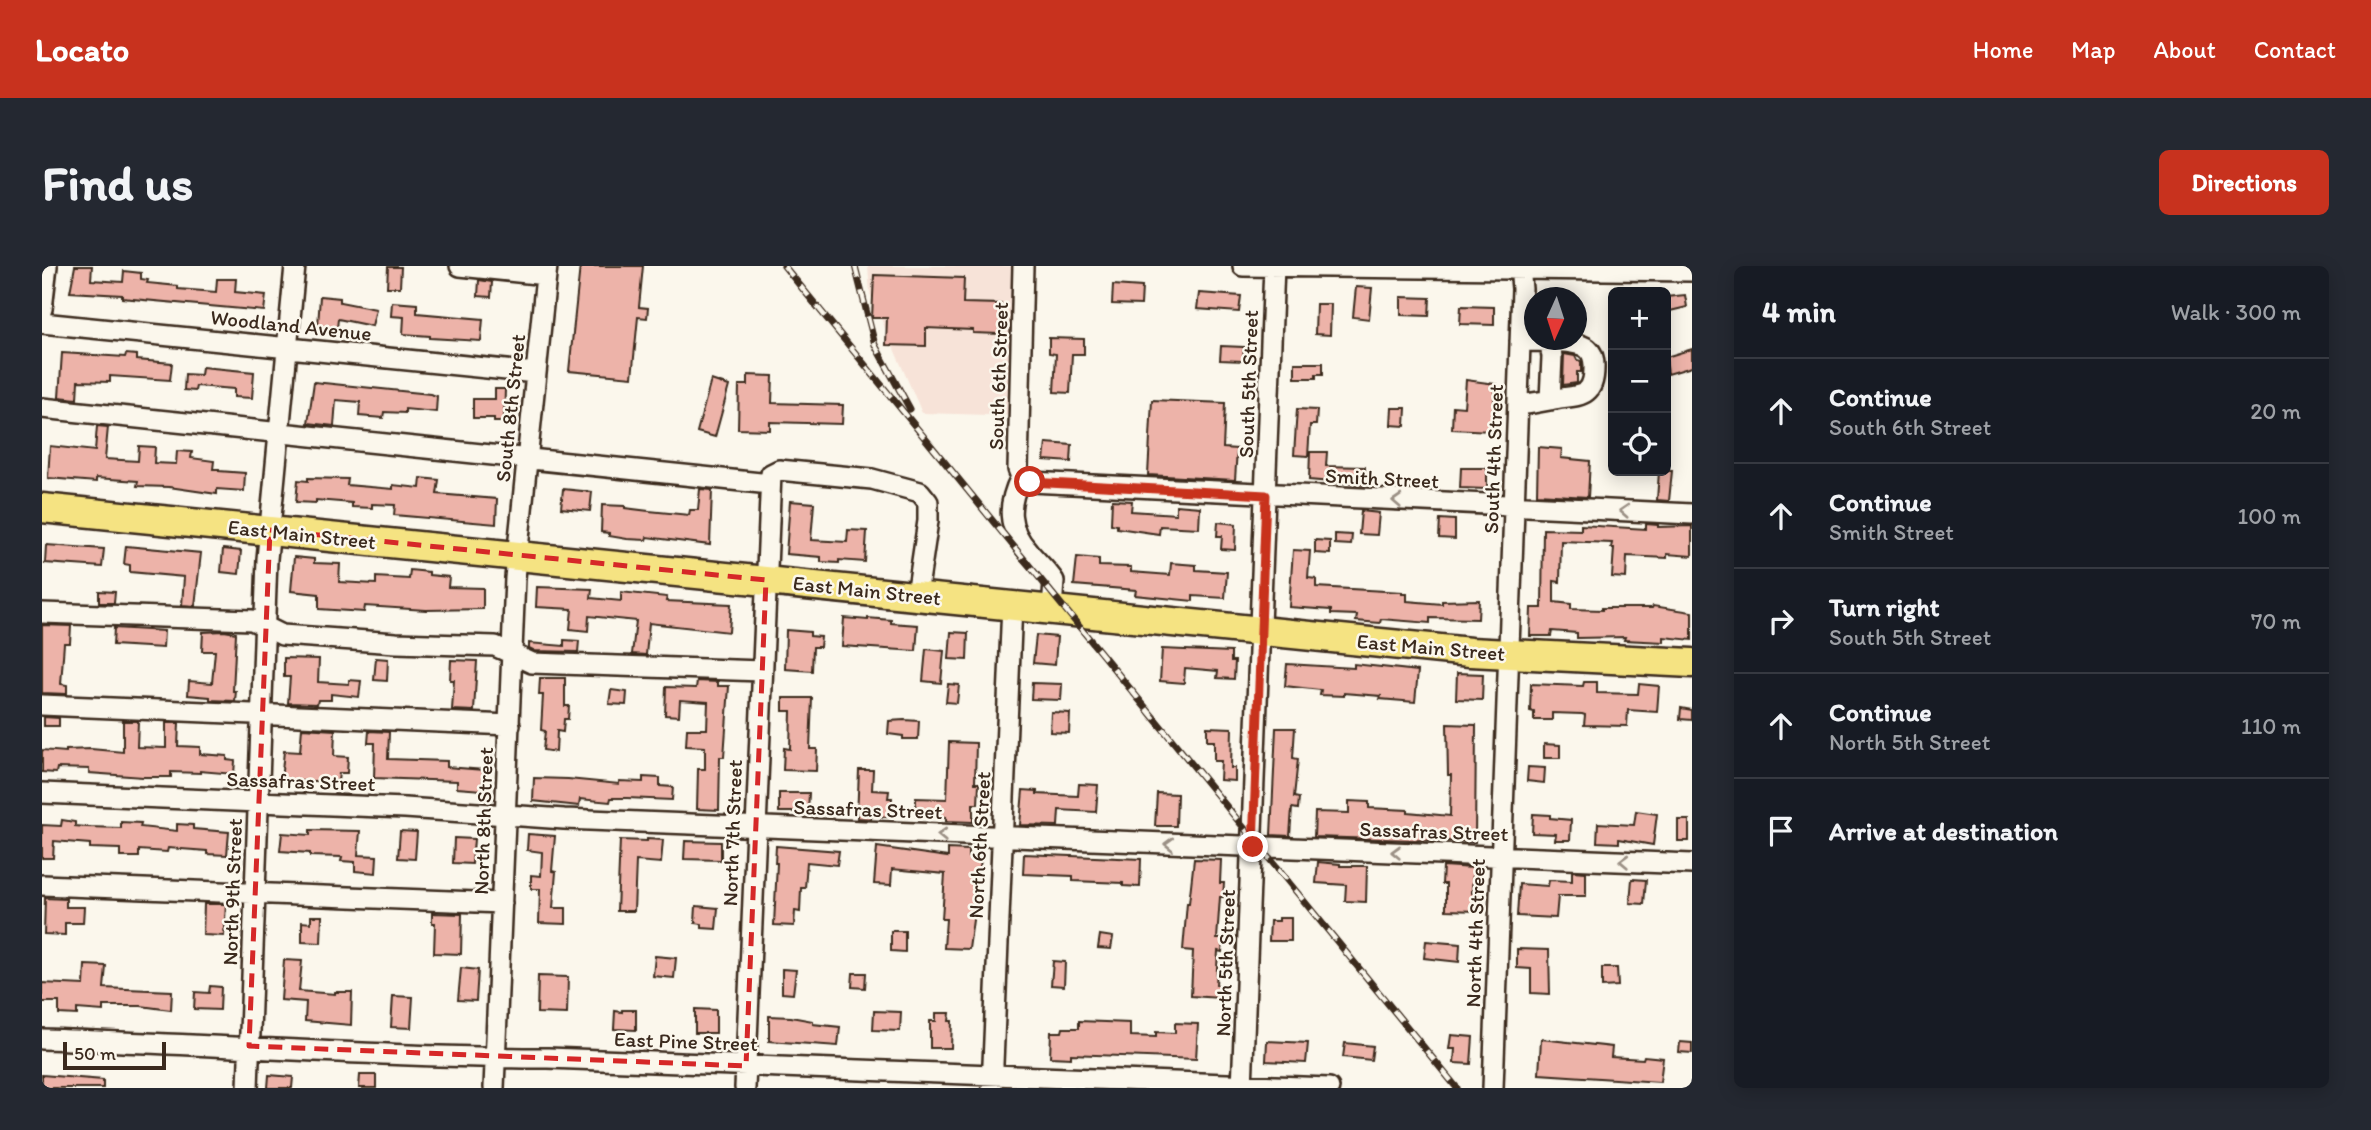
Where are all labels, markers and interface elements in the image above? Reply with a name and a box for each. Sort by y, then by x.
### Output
text: Locato [35,30,129,69]
text: Home [1973,35,2033,64]
text: Map [2071,35,2115,64]
text: About [2153,35,2216,64]
text: Contact [2254,35,2336,64]
button: Directions [2159,150,2329,215]
text: Find us [42,153,193,212]
north arrow [1524,287,1587,350]
map controls [1608,287,1671,476]
button: + [1608,287,1671,350]
text: 4 min [1762,293,1836,330]
text: Walk · 300 m [2171,298,2301,326]
street label: South 6th Street [983,301,1013,451]
street label: Woodland Avenue [209,304,373,346]
street label: South 5th Street [1233,309,1263,458]
street label: South 8th Street [490,333,530,483]
button: − [1608,350,1671,413]
text: Continue [1829,381,1932,413]
street label: South 4th Street [1478,384,1508,534]
icon: ahead [1762,392,1800,430]
text: 20 m [2250,397,2301,425]
button: locate [1608,413,1671,476]
text: South 6th Street [1829,413,1991,441]
street label: Smith Street [1324,463,1440,493]
route start [1014,466,1045,497]
text: Continue [1829,486,1932,518]
one-way arrow [1391,493,1402,508]
icon: ahead [1762,497,1800,535]
text: 100 m [2237,502,2301,530]
one-way arrow [1618,504,1629,519]
street label: East Main Street [227,514,377,554]
text: Smith Street [1829,518,1954,546]
street label: East Main Street [792,570,942,610]
text: Turn right [1829,591,1940,623]
icon: right [1762,602,1800,640]
text: 70 m [2251,607,2301,635]
text: South 5th Street [1829,623,1991,651]
street label: East Main Street [1356,628,1506,666]
text: Continue [1829,696,1932,728]
icon: ahead [1762,707,1800,745]
text: 110 m [2241,712,2301,740]
text: North 5th Street [1829,728,1990,756]
street label: North 8th Street [468,747,498,895]
street label: North 7th Street [717,759,747,907]
street label: Sassafras Street [226,766,376,796]
street label: North 6th Street [963,771,995,919]
street label: Sassafras Street [793,794,943,824]
icon: arrive [1762,812,1800,850]
text: Arrive at destination [1829,815,2058,847]
street label: Sassafras Street [1359,816,1509,846]
street label: North 9th Street [217,818,247,966]
one-way arrow [936,827,947,842]
route end [1237,831,1268,862]
one-way arrow [1163,836,1174,851]
one-way arrow [1391,845,1402,860]
one-way arrow [1618,853,1629,868]
street label: North 4th Street [1460,858,1490,1008]
street label: North 5th Street [1210,889,1240,1037]
street label: East Pine Street [614,1026,759,1056]
scale bar [63,1039,166,1071]
text: 50 m [74,1042,116,1065]

